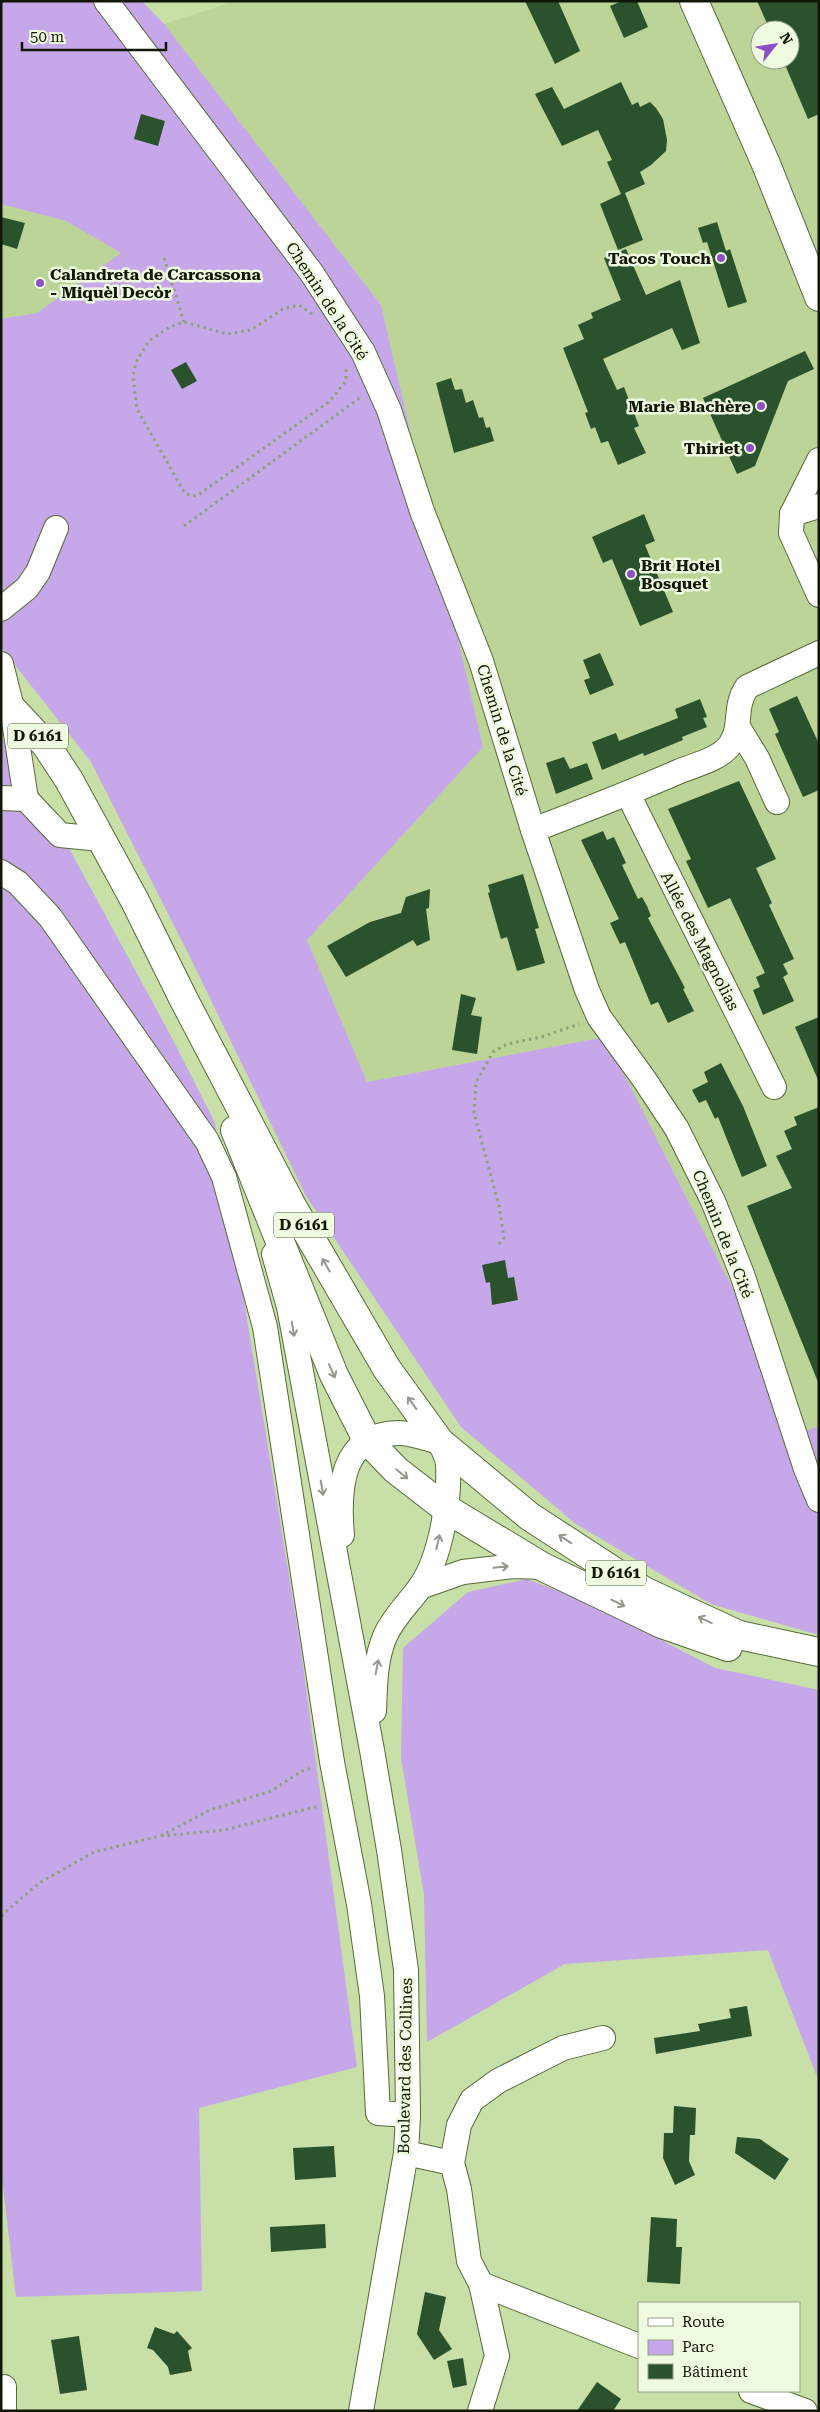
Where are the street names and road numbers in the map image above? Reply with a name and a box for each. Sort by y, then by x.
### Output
street label: Chemin de la Cité [282,238,372,364]
street label: Chemin de la Cité [473,662,531,798]
road number: D 6161 [8,724,68,748]
street label: Allée des Magnolias [657,869,743,1014]
street label: Chemin de la Cité [689,1167,757,1301]
road number: D 6161 [274,1212,334,1238]
road number: D 6161 [586,1560,646,1586]
street label: Boulevard des Collines [394,1977,416,2154]

